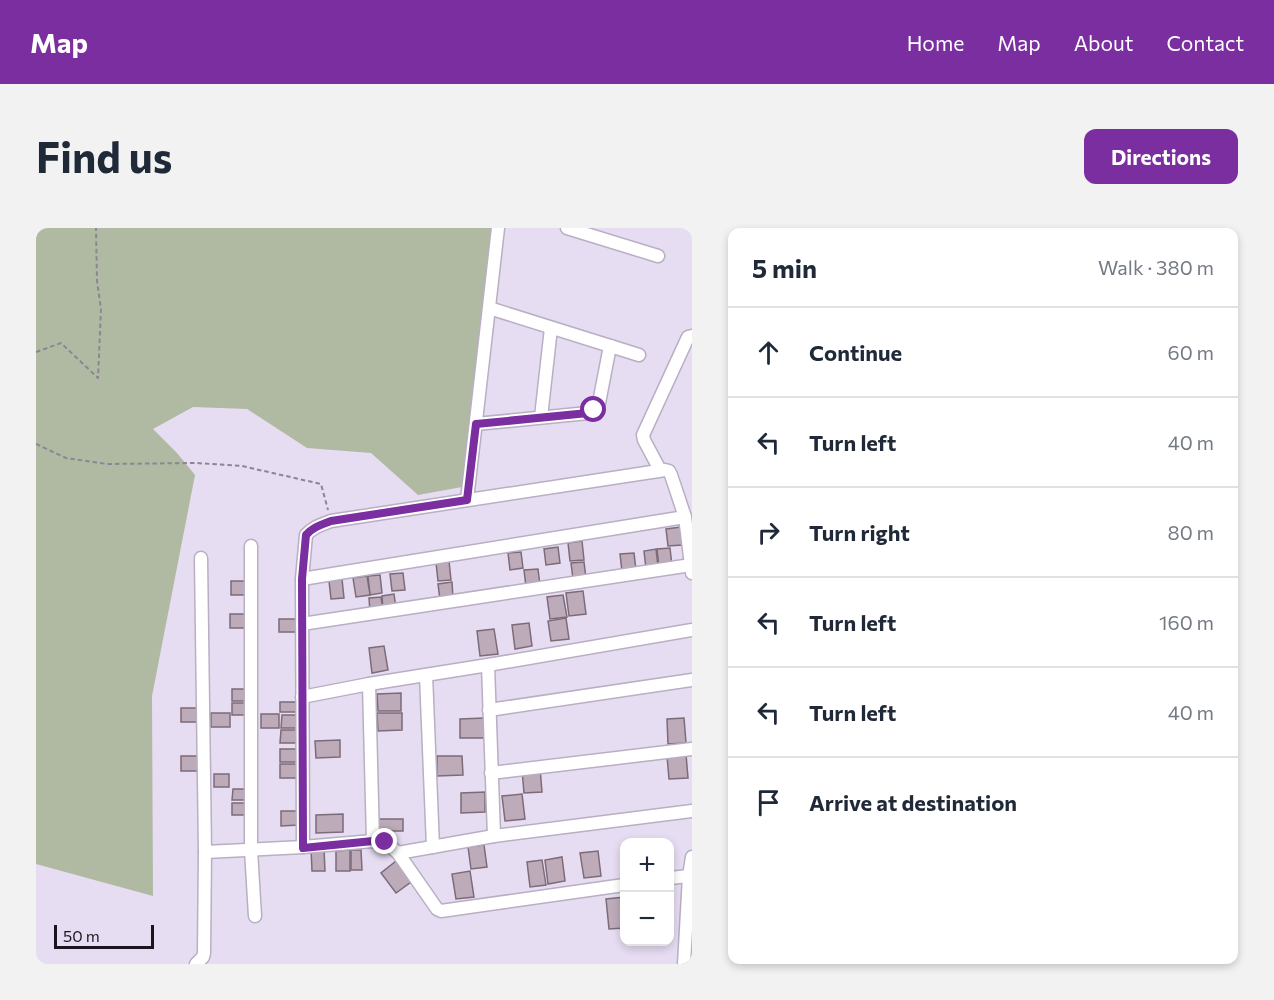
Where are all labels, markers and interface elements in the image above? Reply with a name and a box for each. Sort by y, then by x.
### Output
text: Map [30,25,88,59]
text: Home [907,30,964,55]
text: Map [997,30,1041,55]
text: About [1074,30,1133,55]
text: Contact [1166,30,1244,55]
button: Directions [1084,129,1238,184]
text: Find us [36,130,172,182]
text: 5 min [752,252,817,283]
text: Walk · 380 m [1098,255,1214,279]
icon: ahead [752,336,785,369]
text: Continue [809,339,902,366]
text: 60 m [1168,340,1214,364]
route start [580,396,606,422]
icon: left [752,426,785,459]
text: Turn left [809,429,896,456]
text: 40 m [1168,430,1214,454]
icon: right [752,516,785,549]
text: Turn right [809,519,910,546]
text: 80 m [1168,520,1214,544]
icon: left [752,606,785,639]
text: Turn left [809,609,896,636]
text: 160 m [1159,610,1214,634]
icon: left [752,696,785,729]
text: Turn left [809,699,896,726]
text: 40 m [1168,700,1214,724]
icon: arrive [752,786,785,819]
text: Arrive at destination [809,789,1017,816]
route end [371,828,397,854]
map controls [620,838,674,946]
button: + [620,838,674,892]
button: − [620,892,674,946]
scale bar [54,922,154,950]
text: 50 m [63,926,100,945]

